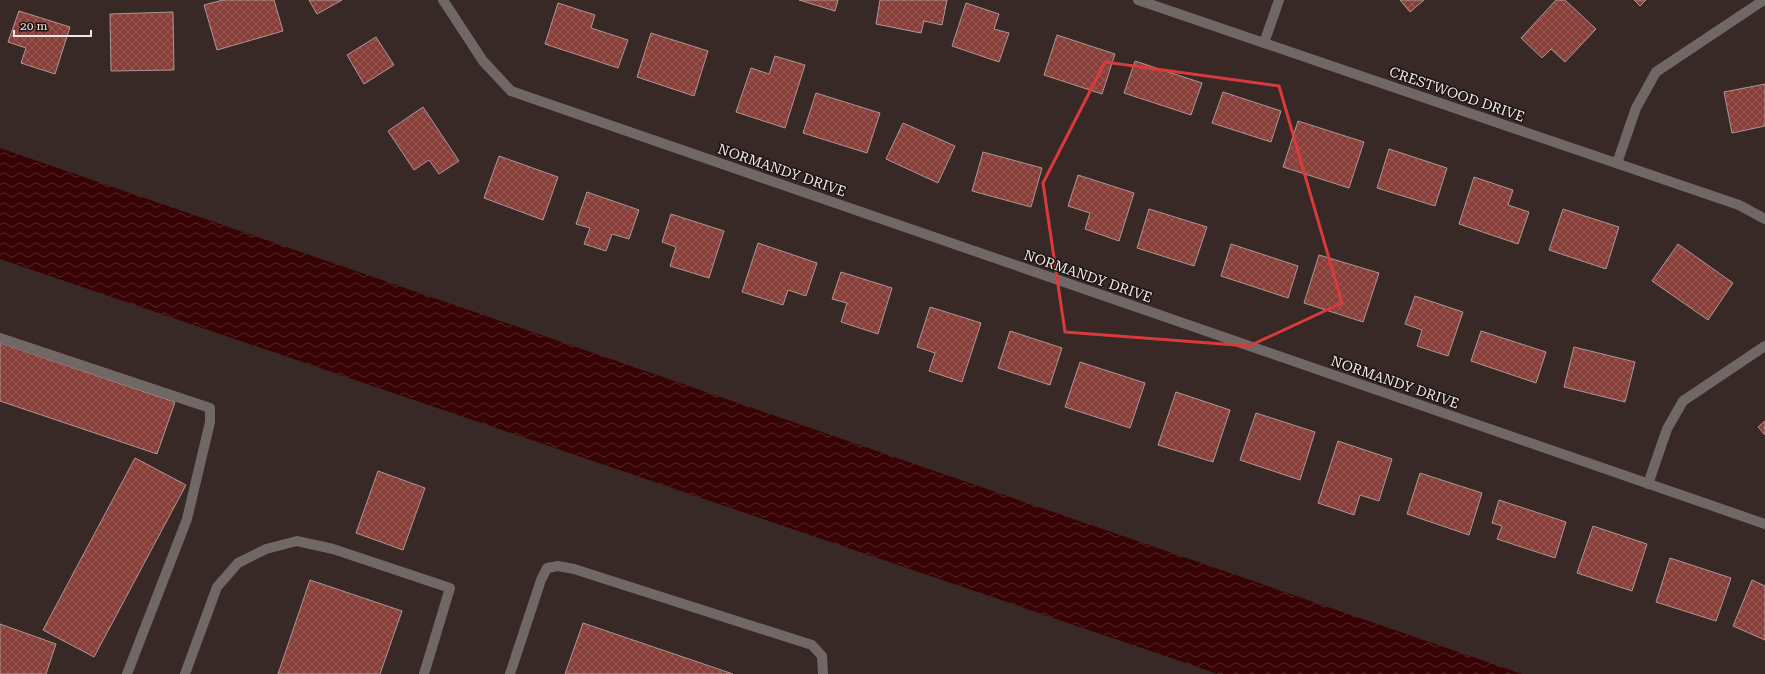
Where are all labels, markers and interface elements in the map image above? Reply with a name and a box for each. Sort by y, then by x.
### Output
scale bar [14,12,91,38]
text: 20 m [20,19,47,33]
street label: CRESTWOOD DRIVE [1387,63,1527,125]
street label: NORMANDY DRIVE [716,141,848,199]
street label: NORMANDY DRIVE [1022,247,1154,305]
street label: NORMANDY DRIVE [1329,353,1461,411]

